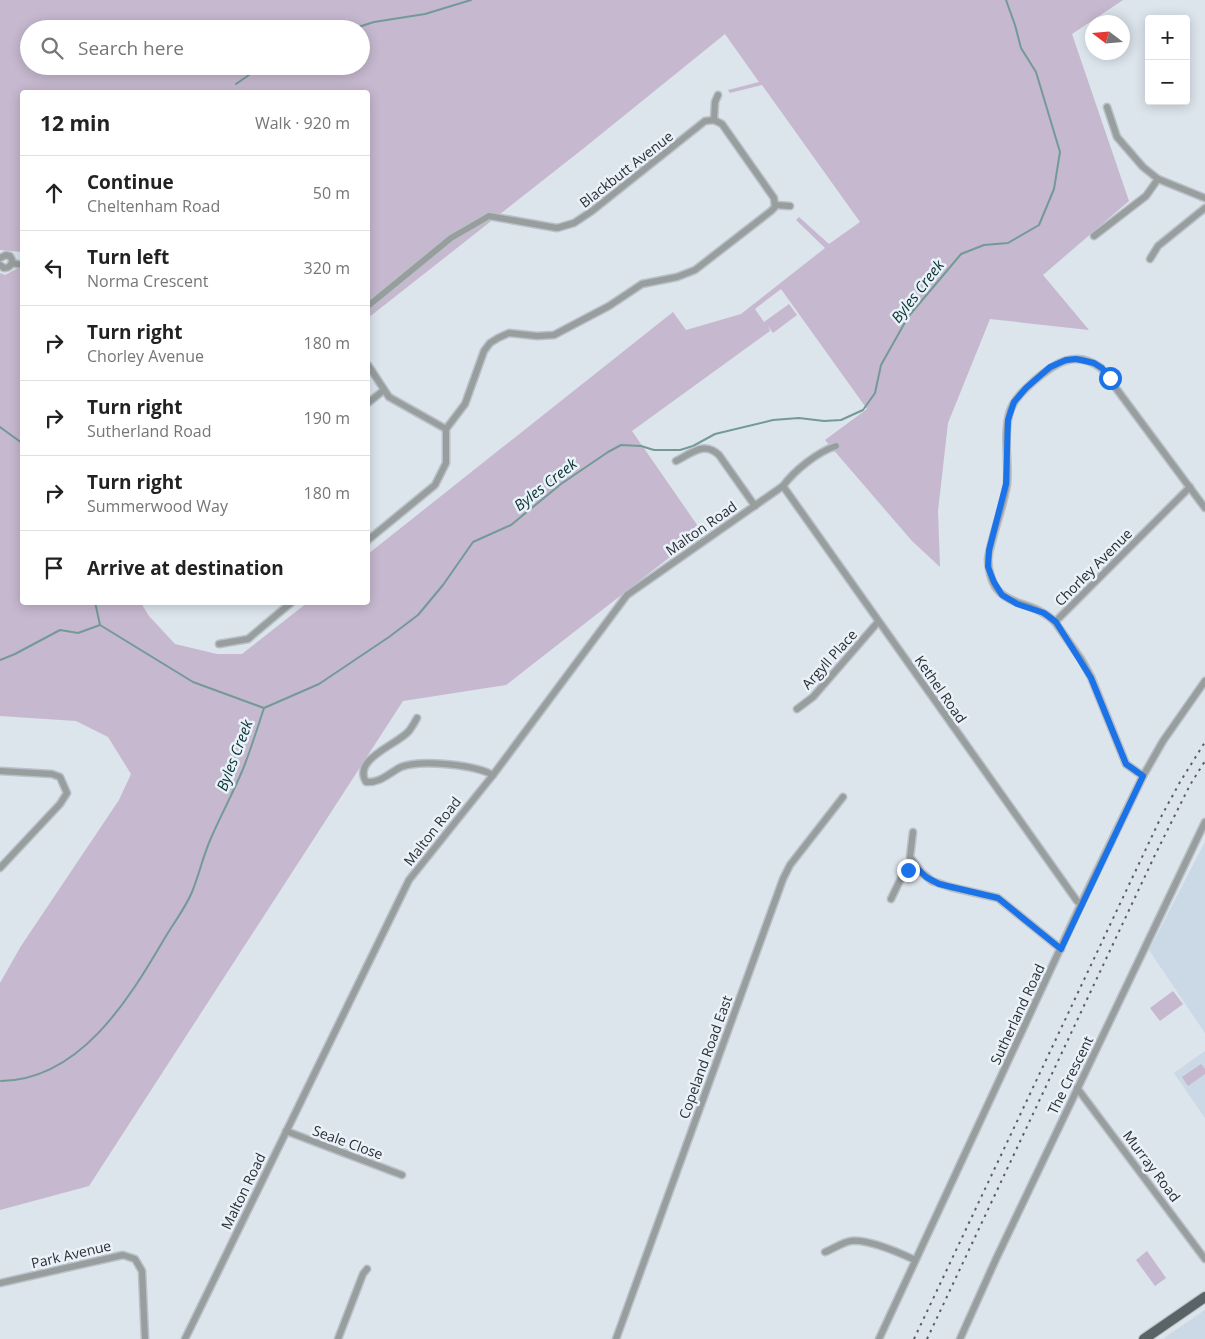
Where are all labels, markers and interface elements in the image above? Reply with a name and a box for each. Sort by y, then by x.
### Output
north arrow [1085,15,1130,60]
map controls [1145,15,1190,105]
button: + [1145,15,1190,60]
search box [20,20,370,75]
icon: search [38,34,66,62]
text: Search here [78,35,184,61]
button: − [1145,60,1190,105]
text: 12 min [40,109,110,137]
text: Walk · 920 m [255,112,350,134]
street label: Blackbutt Avenue [575,126,677,212]
text: Continue [87,169,174,195]
icon: ahead [40,179,68,207]
text: 50 m [313,182,350,204]
text: Cheltenham Road [87,195,220,217]
text: Turn left [87,244,169,270]
icon: left [40,254,68,282]
water label: Byles Creek [886,255,948,327]
text: 320 m [304,257,350,279]
text: Norma Crescent [87,270,208,292]
text: Turn right [87,319,182,345]
icon: right [40,329,68,357]
text: 180 m [304,332,350,354]
text: Chorley Avenue [87,345,204,367]
route start [1099,367,1122,390]
text: Turn right [87,394,182,420]
icon: right [40,404,68,432]
text: 190 m [304,407,350,429]
text: Sutherland Road [87,420,212,442]
water label: Byles Creek [509,453,581,515]
text: Turn right [87,469,182,495]
icon: right [40,479,68,507]
text: 180 m [304,482,350,504]
text: Summerwood Way [87,495,228,517]
street label: Malton Road [662,496,740,560]
street label: Chorley Avenue [1050,524,1136,610]
icon: arrive [40,554,68,582]
text: Arrive at destination [87,555,284,581]
street label: Argyll Place [797,625,861,693]
street label: Kethel Road [911,651,971,727]
water label: Byles Creek [211,716,257,793]
street label: Malton Road [399,792,465,870]
route end [897,859,920,882]
street label: Sutherland Road [985,961,1049,1067]
street label: Copeland Road East [674,993,736,1121]
street label: The Crescent [1043,1033,1097,1117]
street label: Seale Close [310,1120,386,1164]
street label: Murray Road [1119,1127,1185,1205]
street label: Malton Road [216,1150,270,1232]
street label: Park Avenue [29,1236,113,1272]

